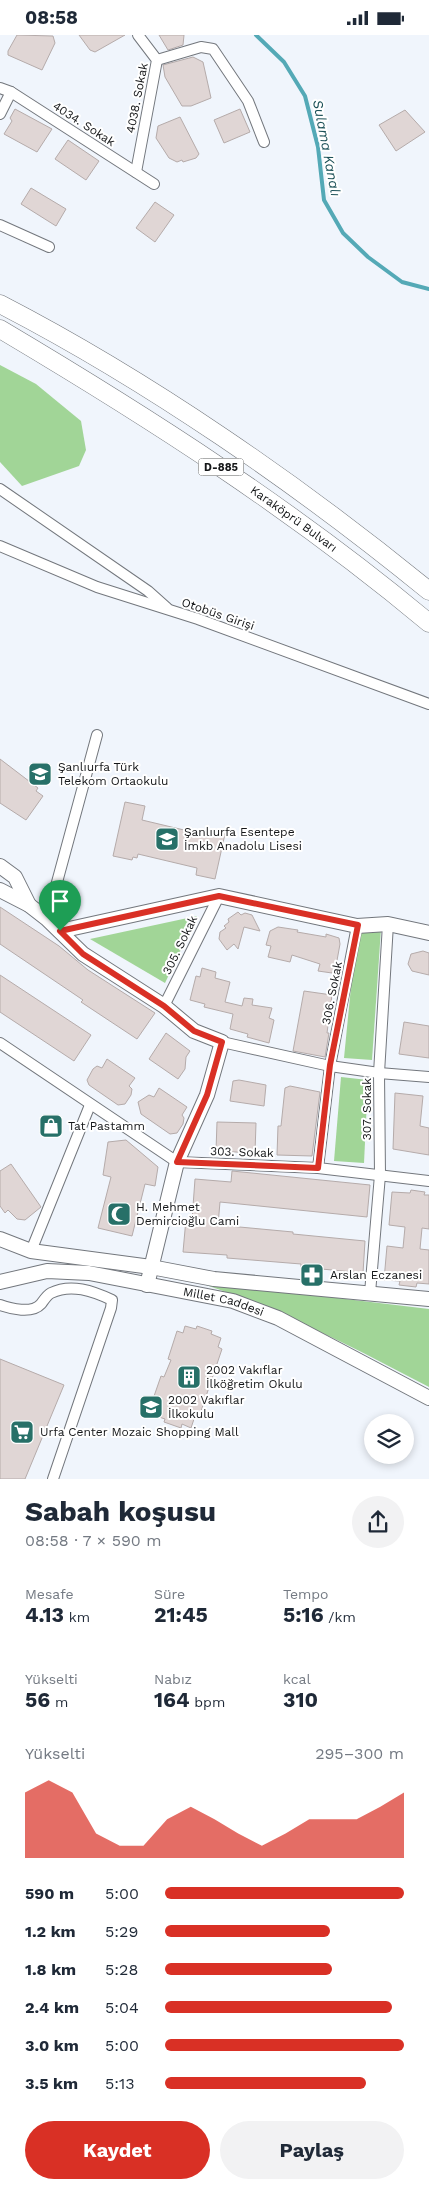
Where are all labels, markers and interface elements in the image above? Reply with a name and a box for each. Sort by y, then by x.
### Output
text: 08:58 [25,6,78,29]
street label: 4038. Sokak [123,61,151,134]
water label: Sulama Kanalı [310,98,344,198]
street label: 4034. Sokak [50,99,118,149]
road number: D-885 [198,459,244,476]
street label: Karaköprü Bulvarı [248,483,340,555]
street label: Otobüs Girişi [180,595,256,633]
place label: Şanlıurfa Türk Telekom Ortaokulu [58,760,169,788]
school or university icon: Şanlıurfa Türk Telekom Ortaokulu [27,761,53,787]
place label: Şanlıurfa Esentepe İmkb Anadolu Lisesi [184,825,302,853]
school or university icon: Şanlıurfa Esentepe İmkb Anadolu Lisesi [154,826,180,852]
pin [39,880,81,931]
icon: arrive [46,887,74,915]
street label: 305. Sokak [160,913,200,977]
street label: 306. Sokak [319,960,345,1026]
street label: 307. Sokak [360,1078,374,1140]
shop icon: Tat Pastamm [38,1113,64,1139]
place label: Tat Pastamm [68,1119,145,1133]
street label: 303. Sokak [210,1144,274,1160]
place label: H. Mehmet Demircioğlu Cami [136,1200,239,1228]
mosque icon: H. Mehmet Demircioğlu Cami [106,1201,132,1227]
pharmacy icon: Arslan Eczanesi [299,1262,325,1288]
place label: Arslan Eczanesi [330,1268,422,1282]
street label: Millet Caddesi [182,1284,266,1319]
place label: 2002 Vakıflar İlköğretim Okulu [206,1363,303,1391]
building icon: 2002 Vakıflar İlköğretim Okulu [176,1364,202,1390]
place label: 2002 Vakıflar İlkokulu [168,1393,245,1421]
school or university icon: 2002 Vakıflar İlkokulu [138,1394,164,1420]
map controls [364,1414,414,1464]
button: layers [364,1414,414,1464]
supermarket icon: Urfa Center Mozaic Shopping Mall [9,1419,35,1445]
place label: Urfa Center Mozaic Shopping Mall [40,1425,239,1439]
text: Sabah koşusu [25,1495,216,1528]
button: share [352,1496,404,1548]
text: 08:58 · 7 × 590 m [25,1531,162,1550]
text: Mesafe [25,1586,74,1602]
text: Süre [154,1586,185,1602]
text: Tempo [283,1586,329,1602]
text: 4.13 [25,1602,64,1627]
text: 21:45 [154,1602,208,1627]
text: 5:16 [283,1602,324,1627]
text: km [64,1609,90,1625]
text: /km [324,1609,356,1625]
text: Yükselti [25,1671,78,1687]
text: Nabız [154,1671,192,1687]
text: kcal [283,1671,311,1687]
text: 56 [25,1687,50,1712]
text: 164 [154,1687,190,1712]
text: 310 [283,1687,318,1712]
text: m [50,1694,68,1710]
text: bpm [190,1694,225,1710]
text: Yükselti [25,1744,85,1763]
text: 295–300 m [315,1744,404,1763]
text: 590 m [25,1884,74,1903]
text: 5:00 [105,1884,139,1903]
text: 1.2 km [25,1922,76,1941]
text: 5:29 [105,1922,138,1941]
text: 1.8 km [25,1960,76,1979]
text: 5:28 [105,1960,138,1979]
text: 2.4 km [25,1998,79,2017]
text: 5:04 [105,1998,139,2017]
text: 3.0 km [25,2036,79,2055]
text: 5:00 [105,2036,139,2055]
text: 3.5 km [25,2074,78,2093]
text: 5:13 [105,2074,135,2093]
button: Kaydet [25,2121,210,2179]
button: Paylaş [220,2121,404,2179]

